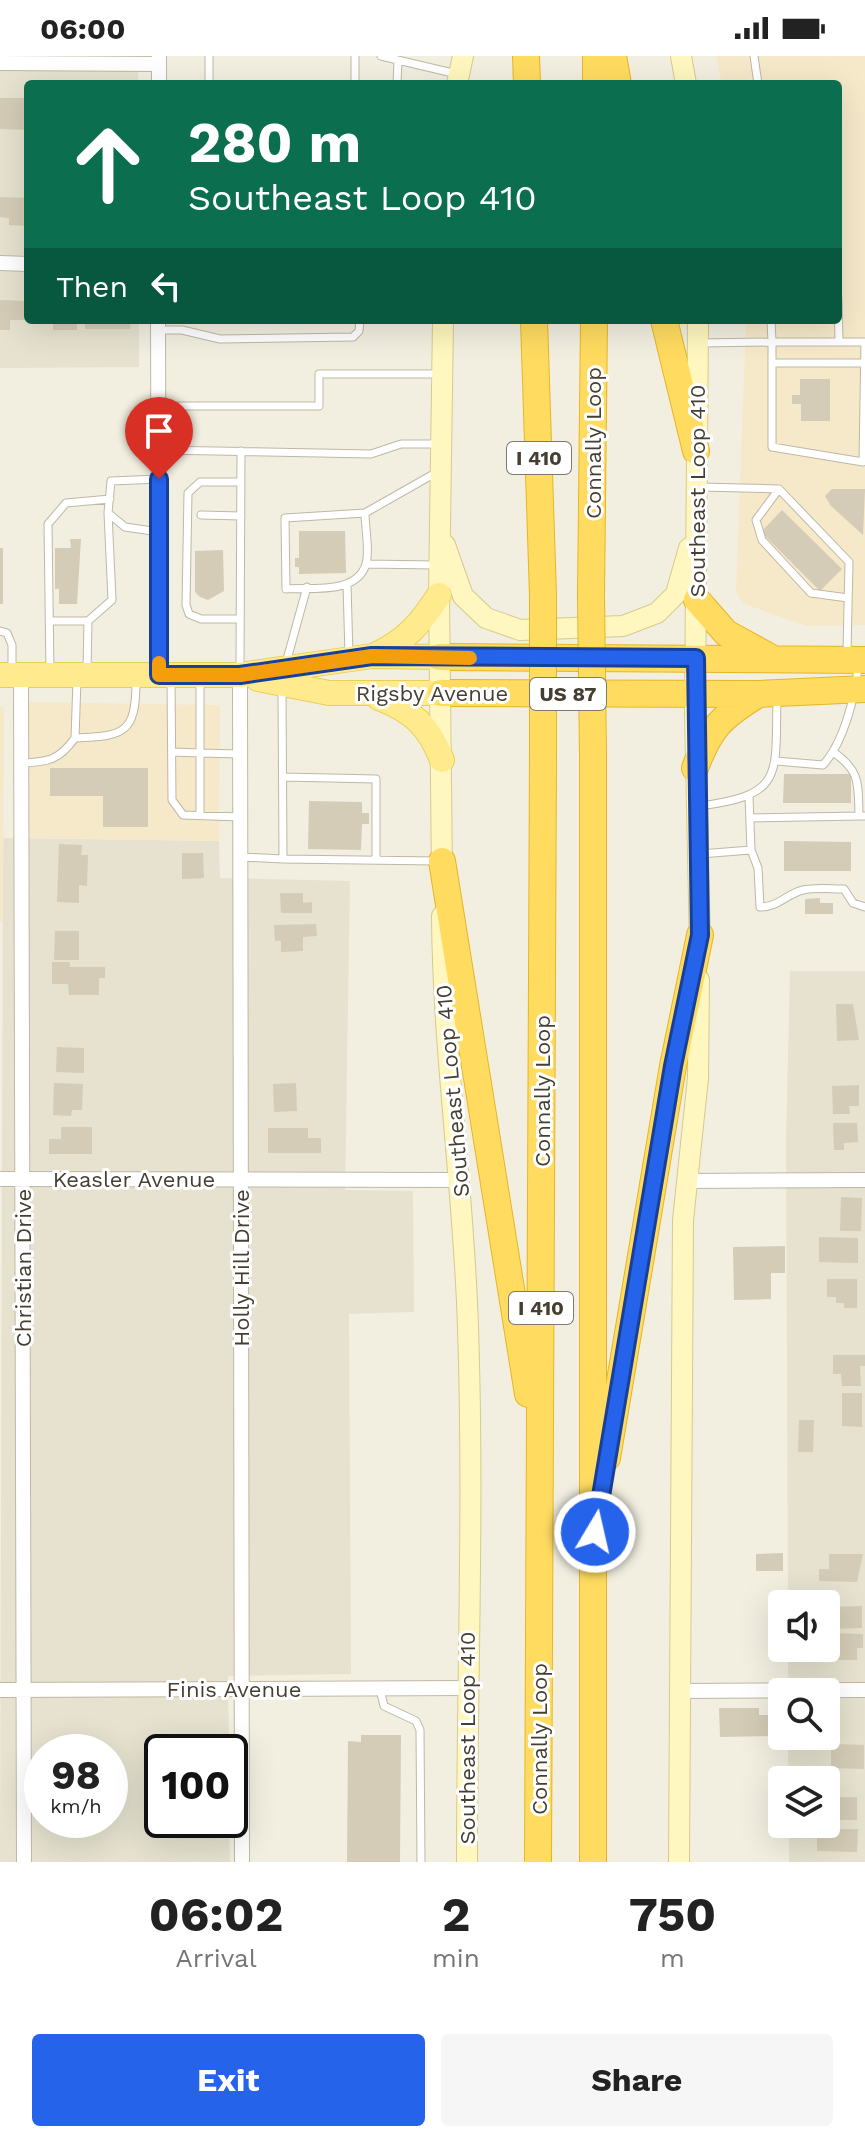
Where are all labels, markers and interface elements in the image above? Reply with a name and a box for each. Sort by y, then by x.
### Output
text: 06:00 [40,11,126,46]
text: 280 m [188,110,361,176]
icon: ahead [56,112,160,216]
text: Southeast Loop 410 [188,177,537,219]
icon: left [144,264,188,308]
text: Then [56,269,128,304]
street label: Connally Loop [581,367,606,519]
street label: Southeast Loop 410 [685,384,710,598]
pin [125,397,193,479]
icon: arrive [137,409,181,453]
road number: I 410 [507,442,571,474]
road number: US 87 [530,678,606,710]
street label: Rigsby Avenue [356,681,508,706]
street label: Southeast Loop 410 [431,984,474,1198]
street label: Connally Loop [530,1015,555,1167]
street label: Keasler Avenue [53,1167,215,1192]
street label: Christian Drive [11,1189,36,1347]
street label: Holly Hill Drive [229,1189,254,1347]
road number: I 410 [509,1292,573,1324]
position arrow [553,1490,637,1574]
map controls [768,1590,840,1838]
button: sound [768,1590,840,1662]
street label: Southeast Loop 410 [455,1631,480,1845]
street label: Connally Loop [527,1663,552,1815]
street label: Finis Avenue [167,1677,301,1702]
button: search [768,1678,840,1750]
speed limit sign: 100 [144,1734,248,1838]
text: 98 [51,1752,101,1799]
button: layers [768,1766,840,1838]
text: km/h [50,1794,102,1818]
text: 06:02 [149,1886,283,1943]
text: 2 [442,1886,470,1943]
text: 750 [629,1886,716,1943]
text: Arrival [175,1943,257,1973]
text: min [432,1943,480,1973]
text: m [660,1943,685,1973]
button: Exit [32,2034,425,2126]
button: Share [441,2034,833,2126]

